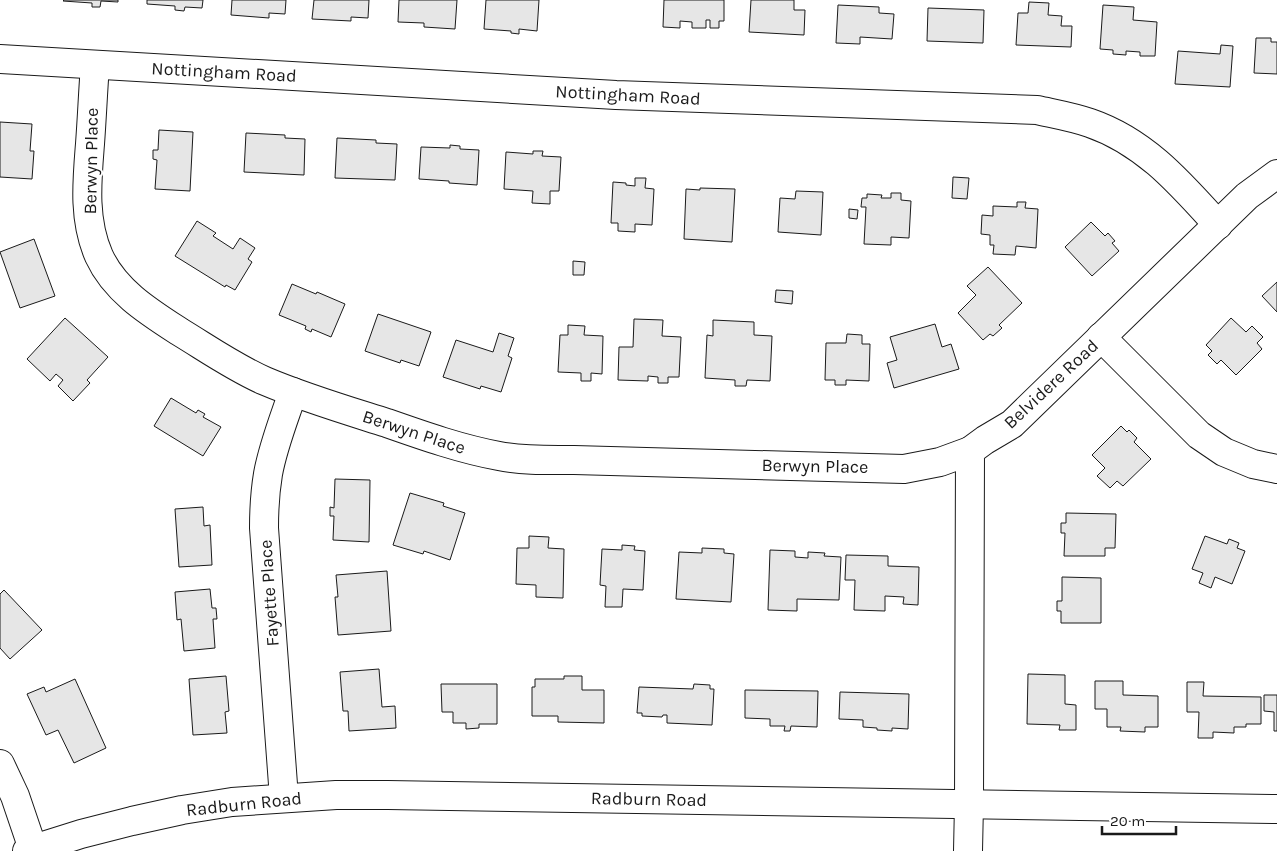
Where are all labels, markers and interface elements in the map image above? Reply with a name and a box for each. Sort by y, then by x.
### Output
street label: Nottingham Road [151,57,297,87]
street label: Nottingham Road [555,80,701,110]
street label: Berwyn Place [79,107,103,215]
street label: Belvidere Road [999,335,1103,433]
street label: Berwyn Place [360,405,468,459]
street label: Berwyn Place [761,454,869,478]
street label: Fayette Place [254,539,284,647]
street label: Radburn Road [185,787,303,821]
street label: Radburn Road [591,787,707,811]
scale bar [1102,804,1176,836]
text: 20 m [1110,812,1145,830]

